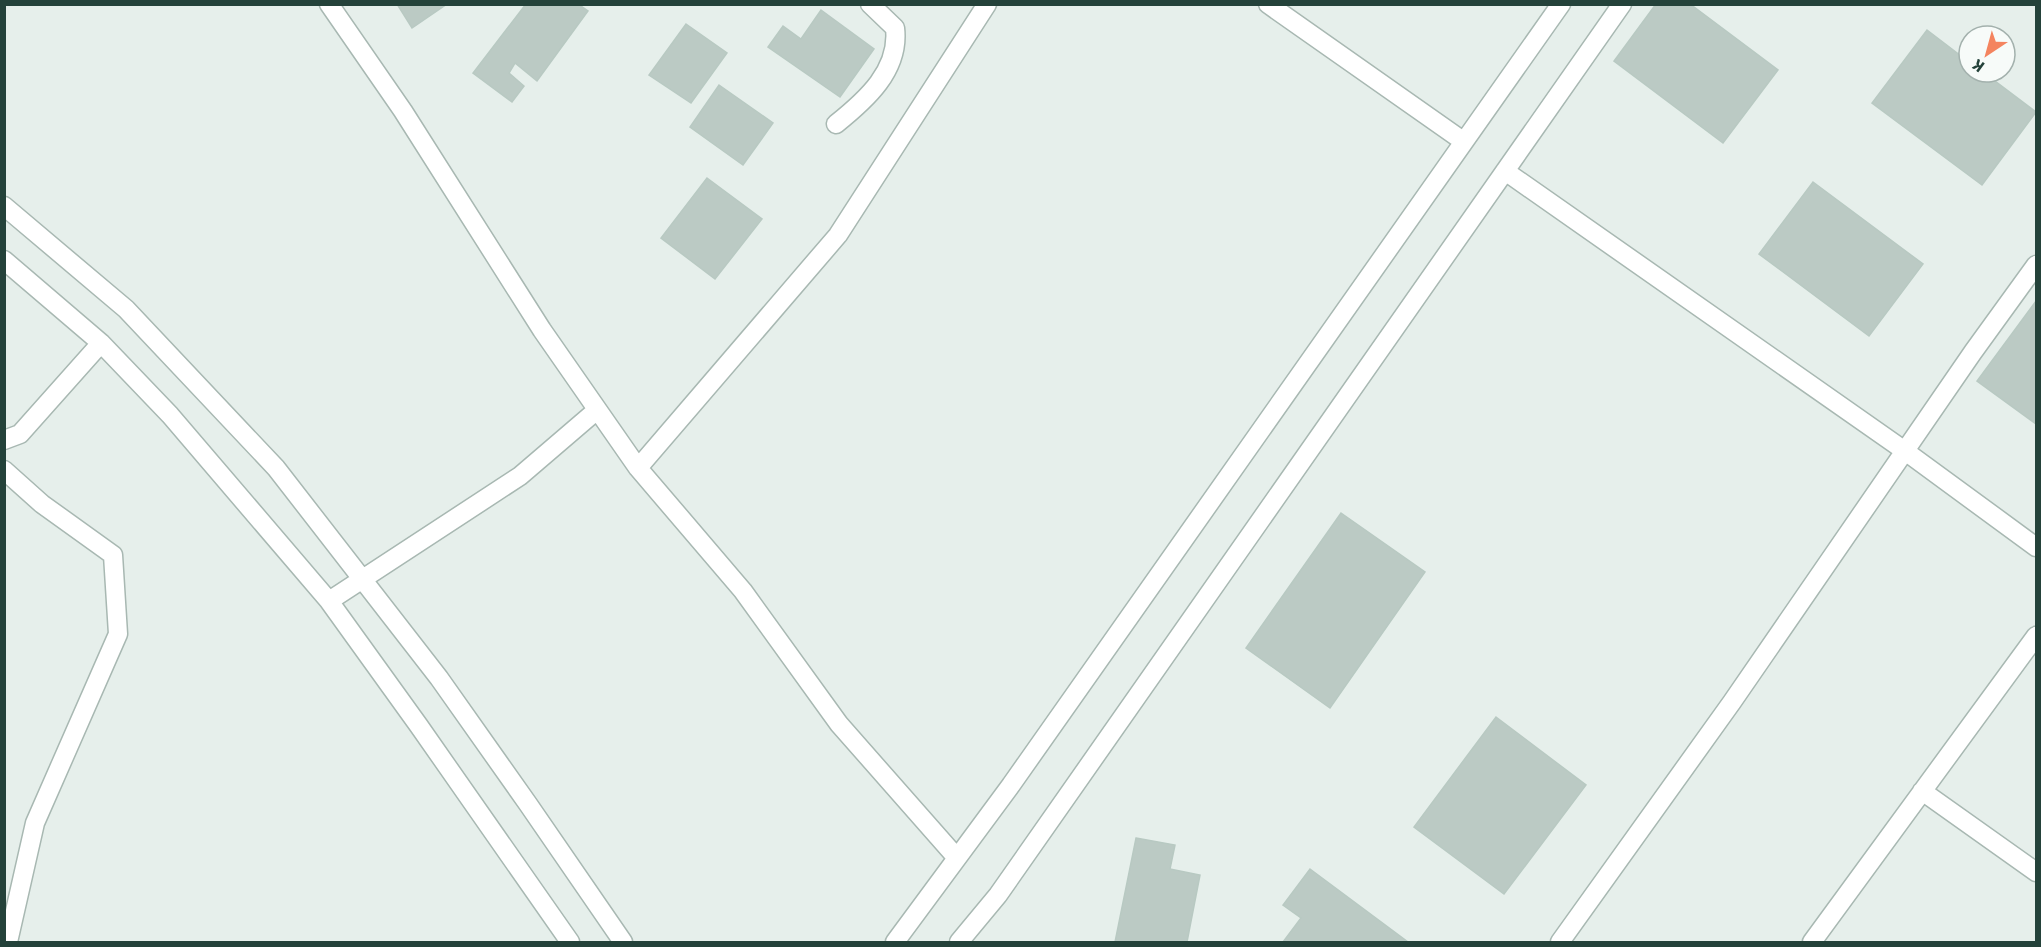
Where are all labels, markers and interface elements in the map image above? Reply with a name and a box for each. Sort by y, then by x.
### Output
north arrow [1957,24,2017,84]
text: K [1969,54,1989,76]

